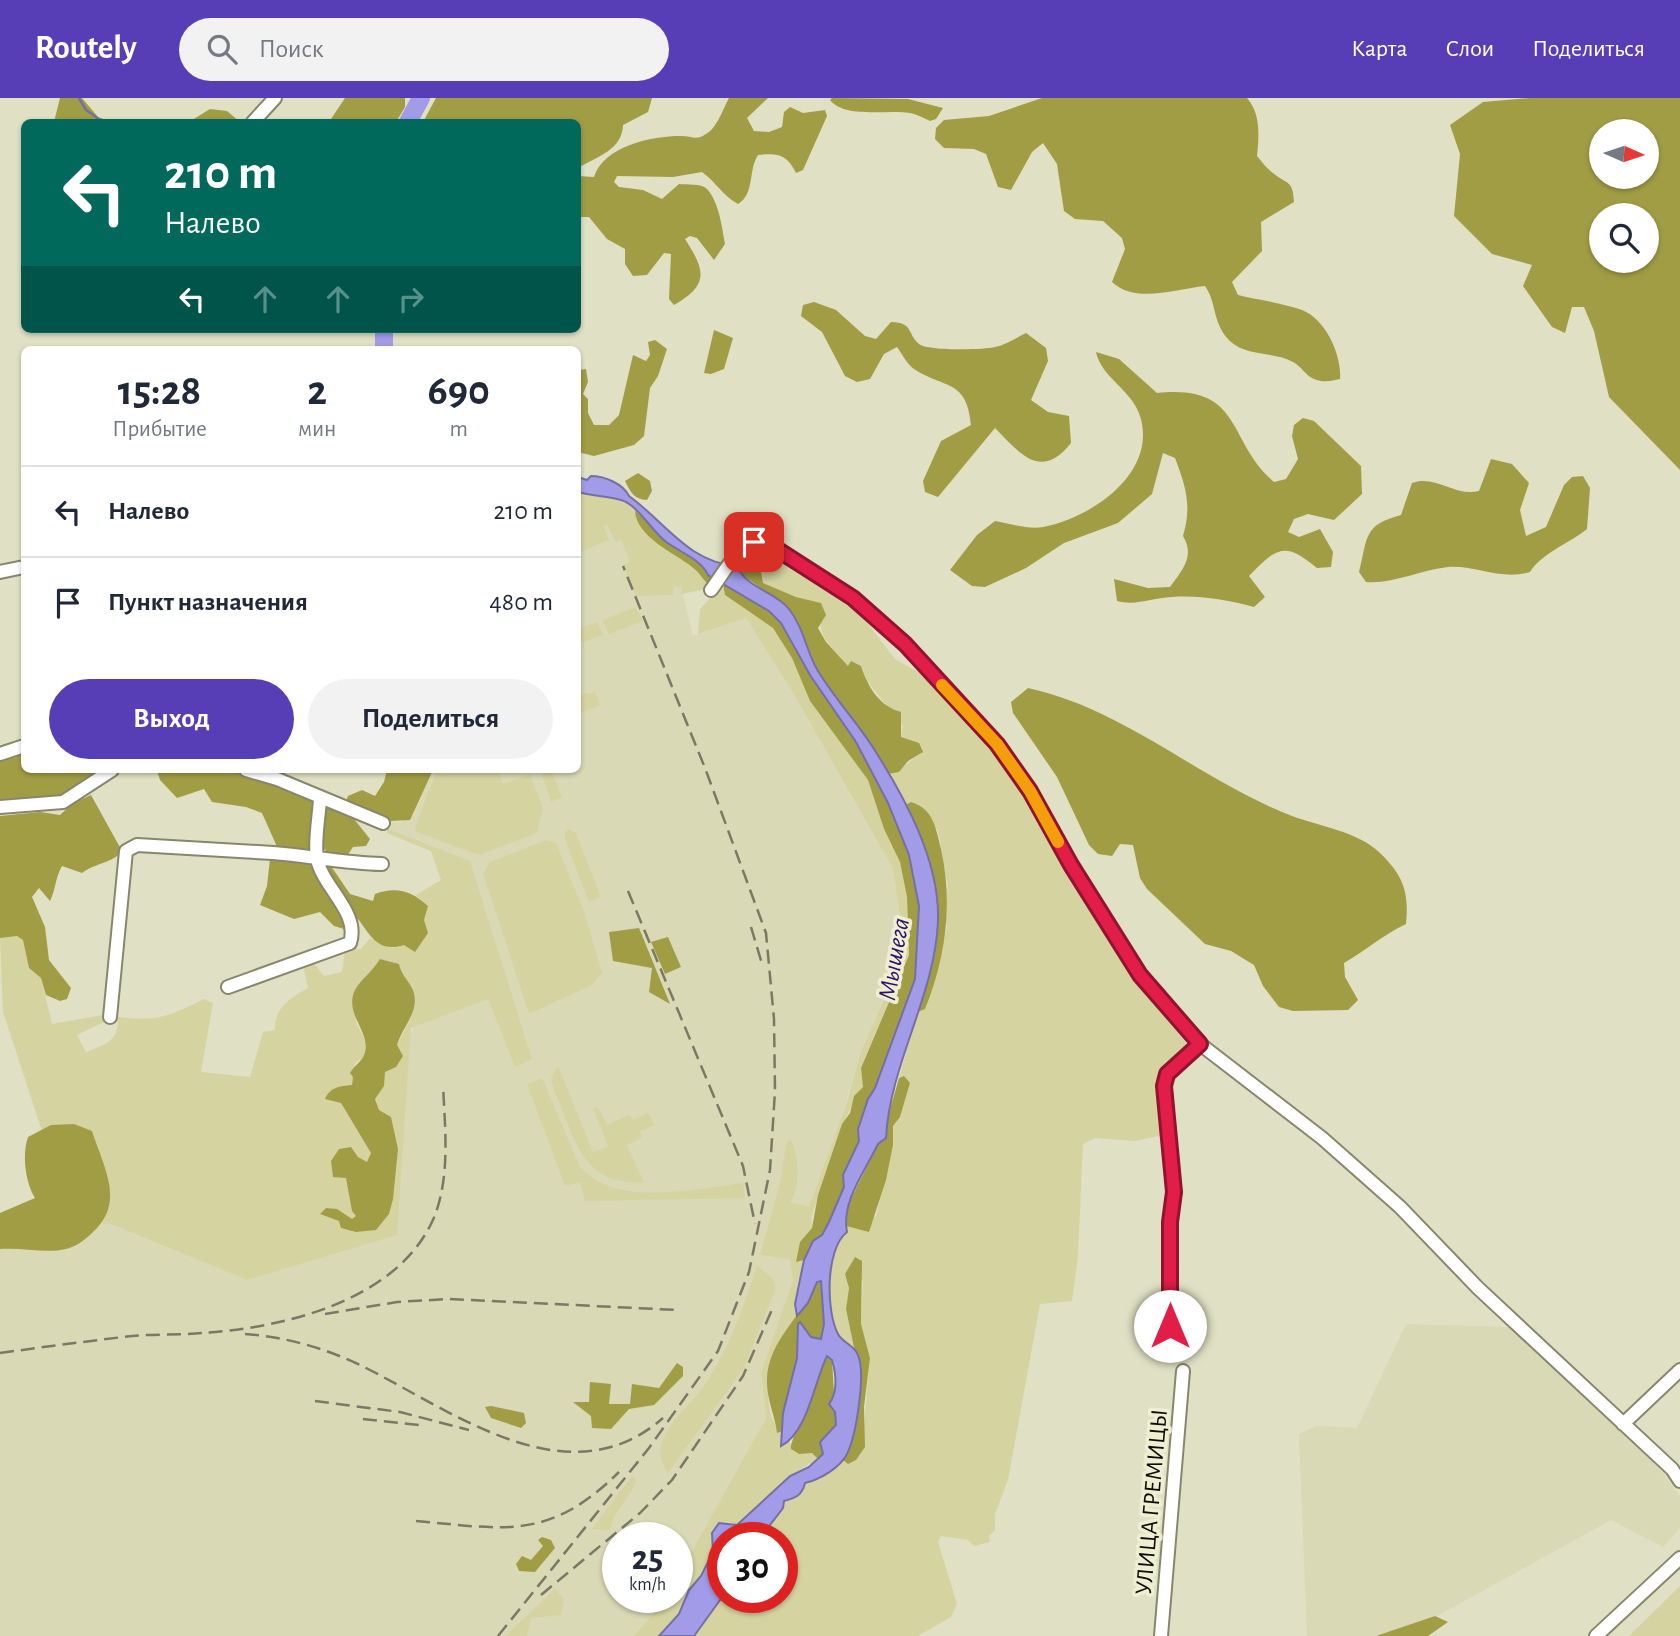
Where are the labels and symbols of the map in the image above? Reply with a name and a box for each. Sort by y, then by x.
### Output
north arrow [1589,119,1659,189]
pin [724,512,784,572]
water label: Мышега [874,916,914,1002]
position arrow [1133,1289,1207,1363]
street label: УЛИЦА ГРЕМИЦЫ [1132,1408,1172,1596]
speed limit sign: 30 [707,1522,798,1613]

